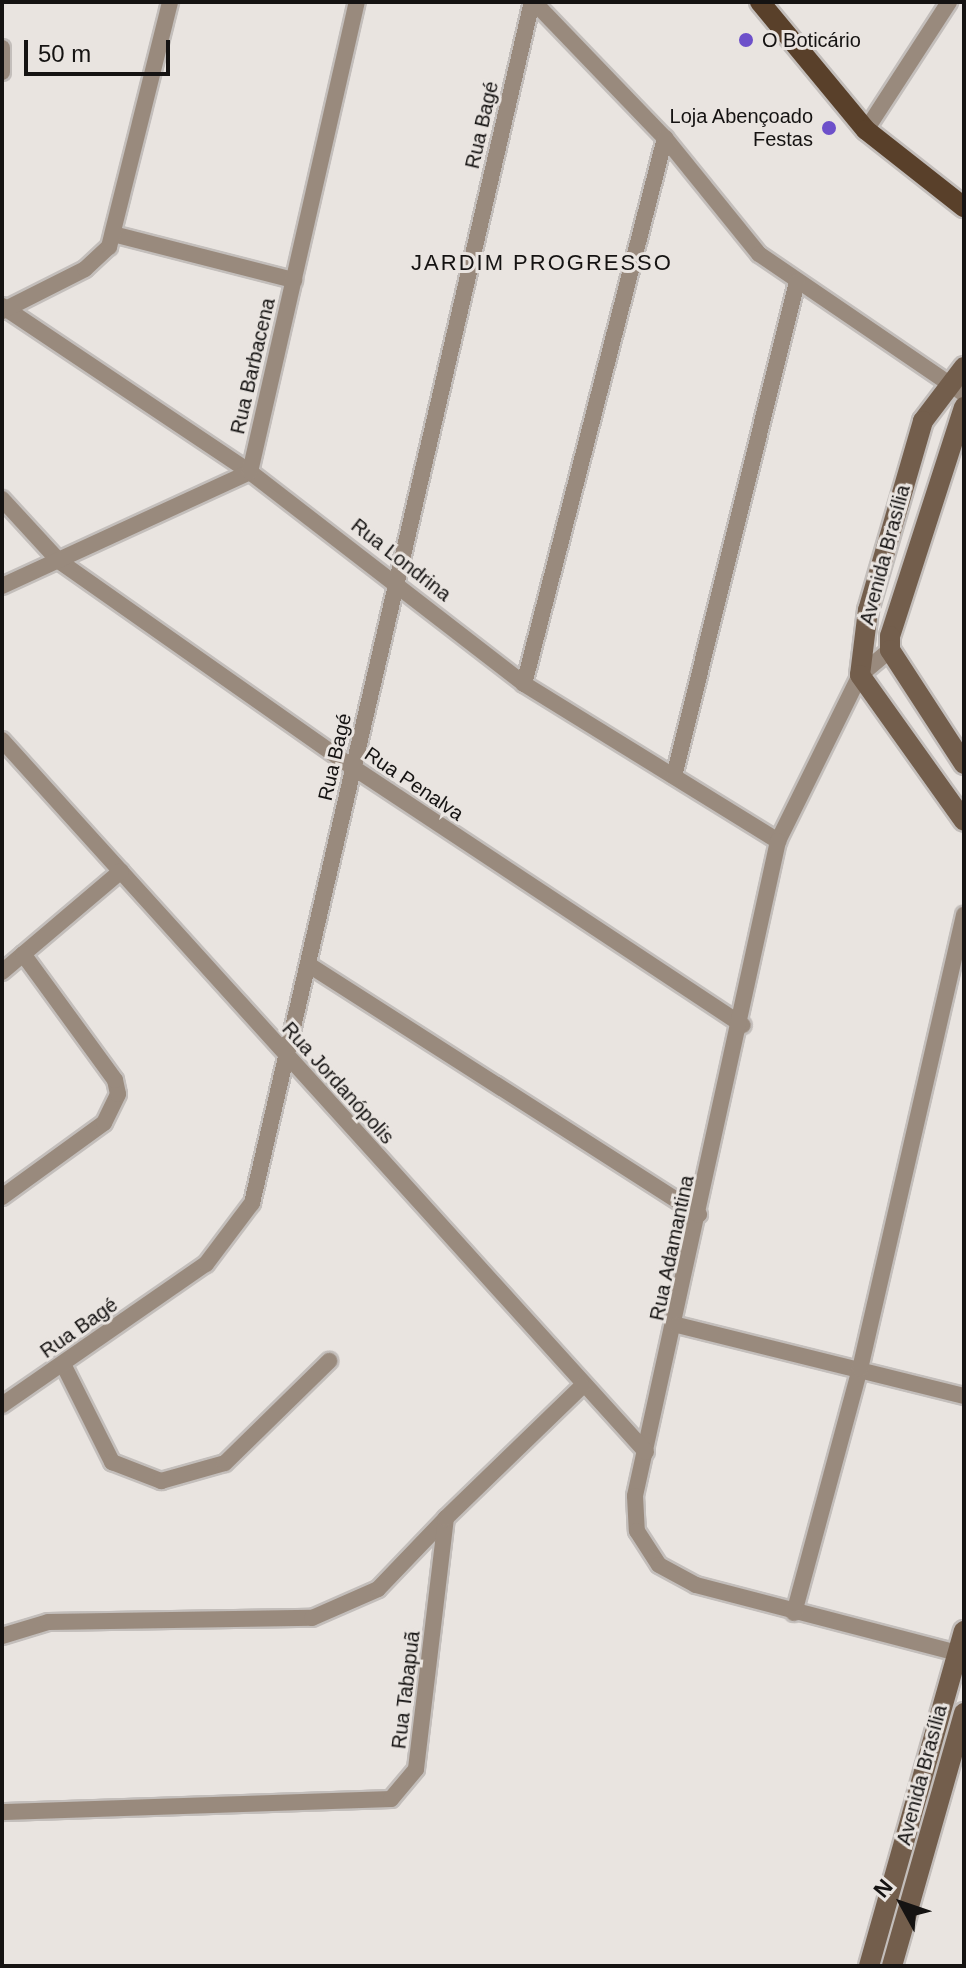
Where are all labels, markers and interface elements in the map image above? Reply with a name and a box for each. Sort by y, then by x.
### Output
scale bar [28,24,174,74]
place label: O Boticário [762,28,861,52]
marker: O Boticário [737,31,755,49]
text: 50 m [38,40,91,67]
street label: Rua Bagé [460,79,504,171]
place label: Loja Abençoado Festas [668,104,813,151]
marker: Loja Abençoado Festas [820,119,838,137]
district label: JARDIM PROGRESSO [411,250,673,276]
street label: Rua Barbacena [226,296,280,436]
street label: Avenida Brasília [855,482,915,628]
street label: Rua Londrina [346,514,456,606]
street label: Rua Bagé [313,711,357,803]
street label: Rua Penalva [360,742,468,826]
street label: Rua Jordanópolis [277,1017,399,1149]
street label: Rua Adamantina [645,1173,699,1323]
street label: Rua Bagé [36,1293,122,1363]
street label: Rua Tabapuã [387,1629,425,1751]
street label: Avenida Brasília [892,1702,952,1848]
north arrow [862,1864,942,1944]
text: N [869,1874,898,1902]

